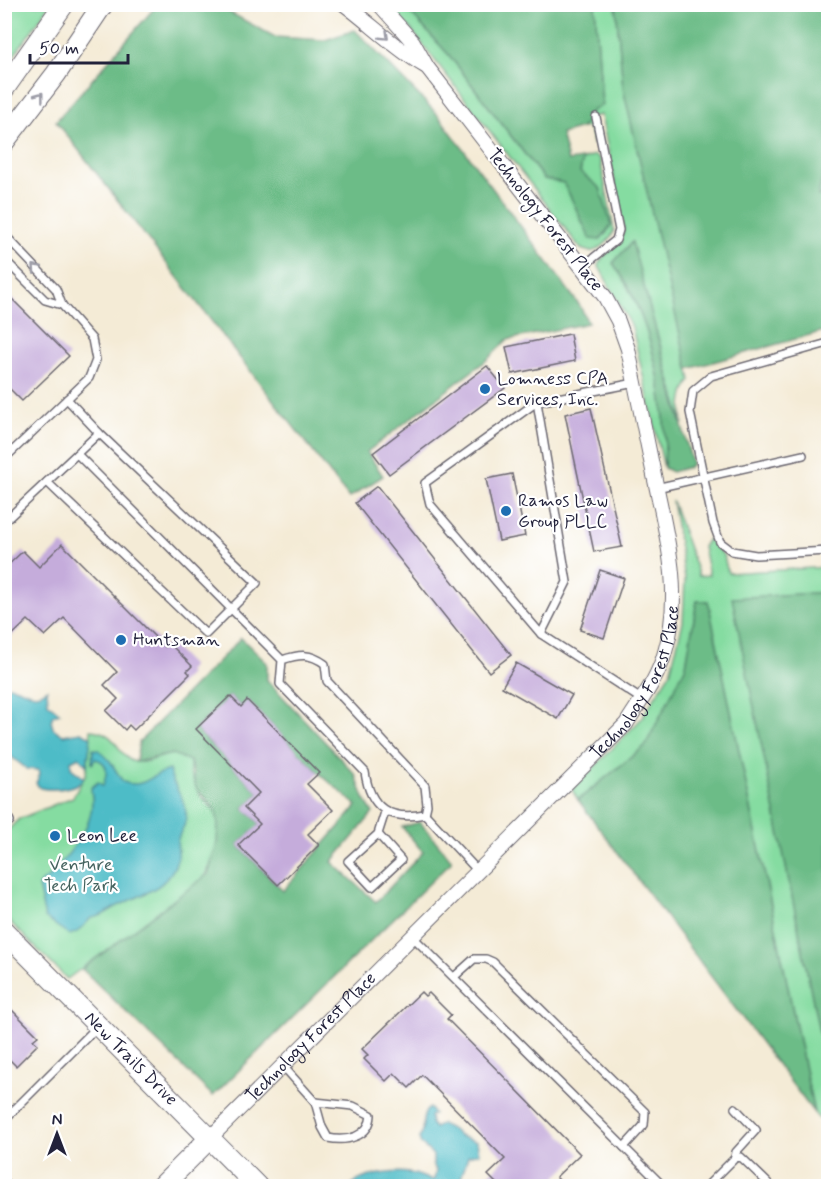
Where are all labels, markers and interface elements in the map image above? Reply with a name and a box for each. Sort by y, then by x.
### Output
scale bar [30,27,128,65]
one-way arrow [379,29,389,40]
text: 50 m [39,37,79,61]
one-way arrow [33,91,44,102]
street label: Technology Forest Place [481,143,609,297]
one-way arrow [33,264,44,275]
place label: Lomness CPA Services, Inc. [497,367,608,412]
marker: Lomness CPA Services, Inc. [478,382,492,396]
place label: Ramos Law Group PLLC [518,489,608,534]
marker: Ramos Law Group PLLC [499,504,513,518]
street label: Technology Forest Place [585,605,685,765]
place label: Huntsman [133,628,220,652]
marker: Huntsman [114,633,128,647]
place label: Leon Lee [67,824,137,848]
marker: Leon Lee [48,829,62,843]
park label: Venture Tech Park [44,853,118,898]
street label: Technology Forest Place [240,967,382,1108]
street label: New Trails Drive [79,1006,183,1111]
north arrow [27,1104,87,1164]
text: N [52,1110,62,1131]

